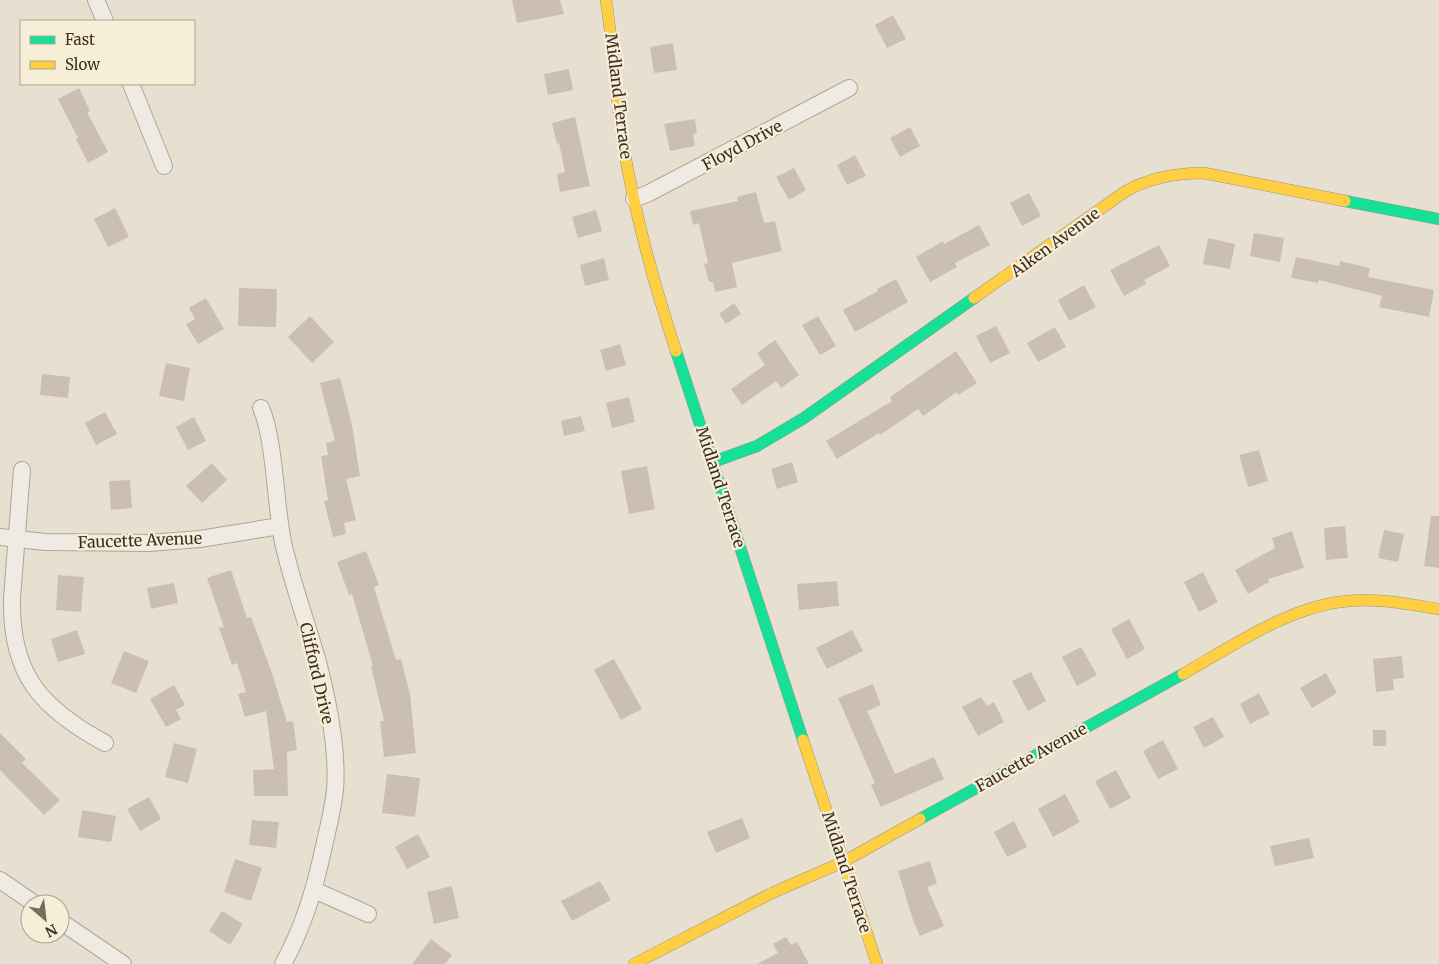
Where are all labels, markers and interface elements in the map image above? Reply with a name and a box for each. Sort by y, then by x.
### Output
legend [20,20,195,85]
text: Fast [65,30,95,49]
street label: Midland Terrace [601,32,637,160]
text: Slow [65,55,100,74]
street label: Floyd Drive [698,116,786,174]
street label: Aiken Avenue [1006,203,1103,282]
street label: Midland Terrace [692,424,750,550]
street label: Faucette Avenue [78,528,202,552]
street label: Clifford Drive [296,620,338,726]
street label: Faucette Avenue [972,718,1090,796]
street label: Midland Terrace [818,809,876,935]
north arrow [20,894,70,944]
text: N [42,920,60,941]

